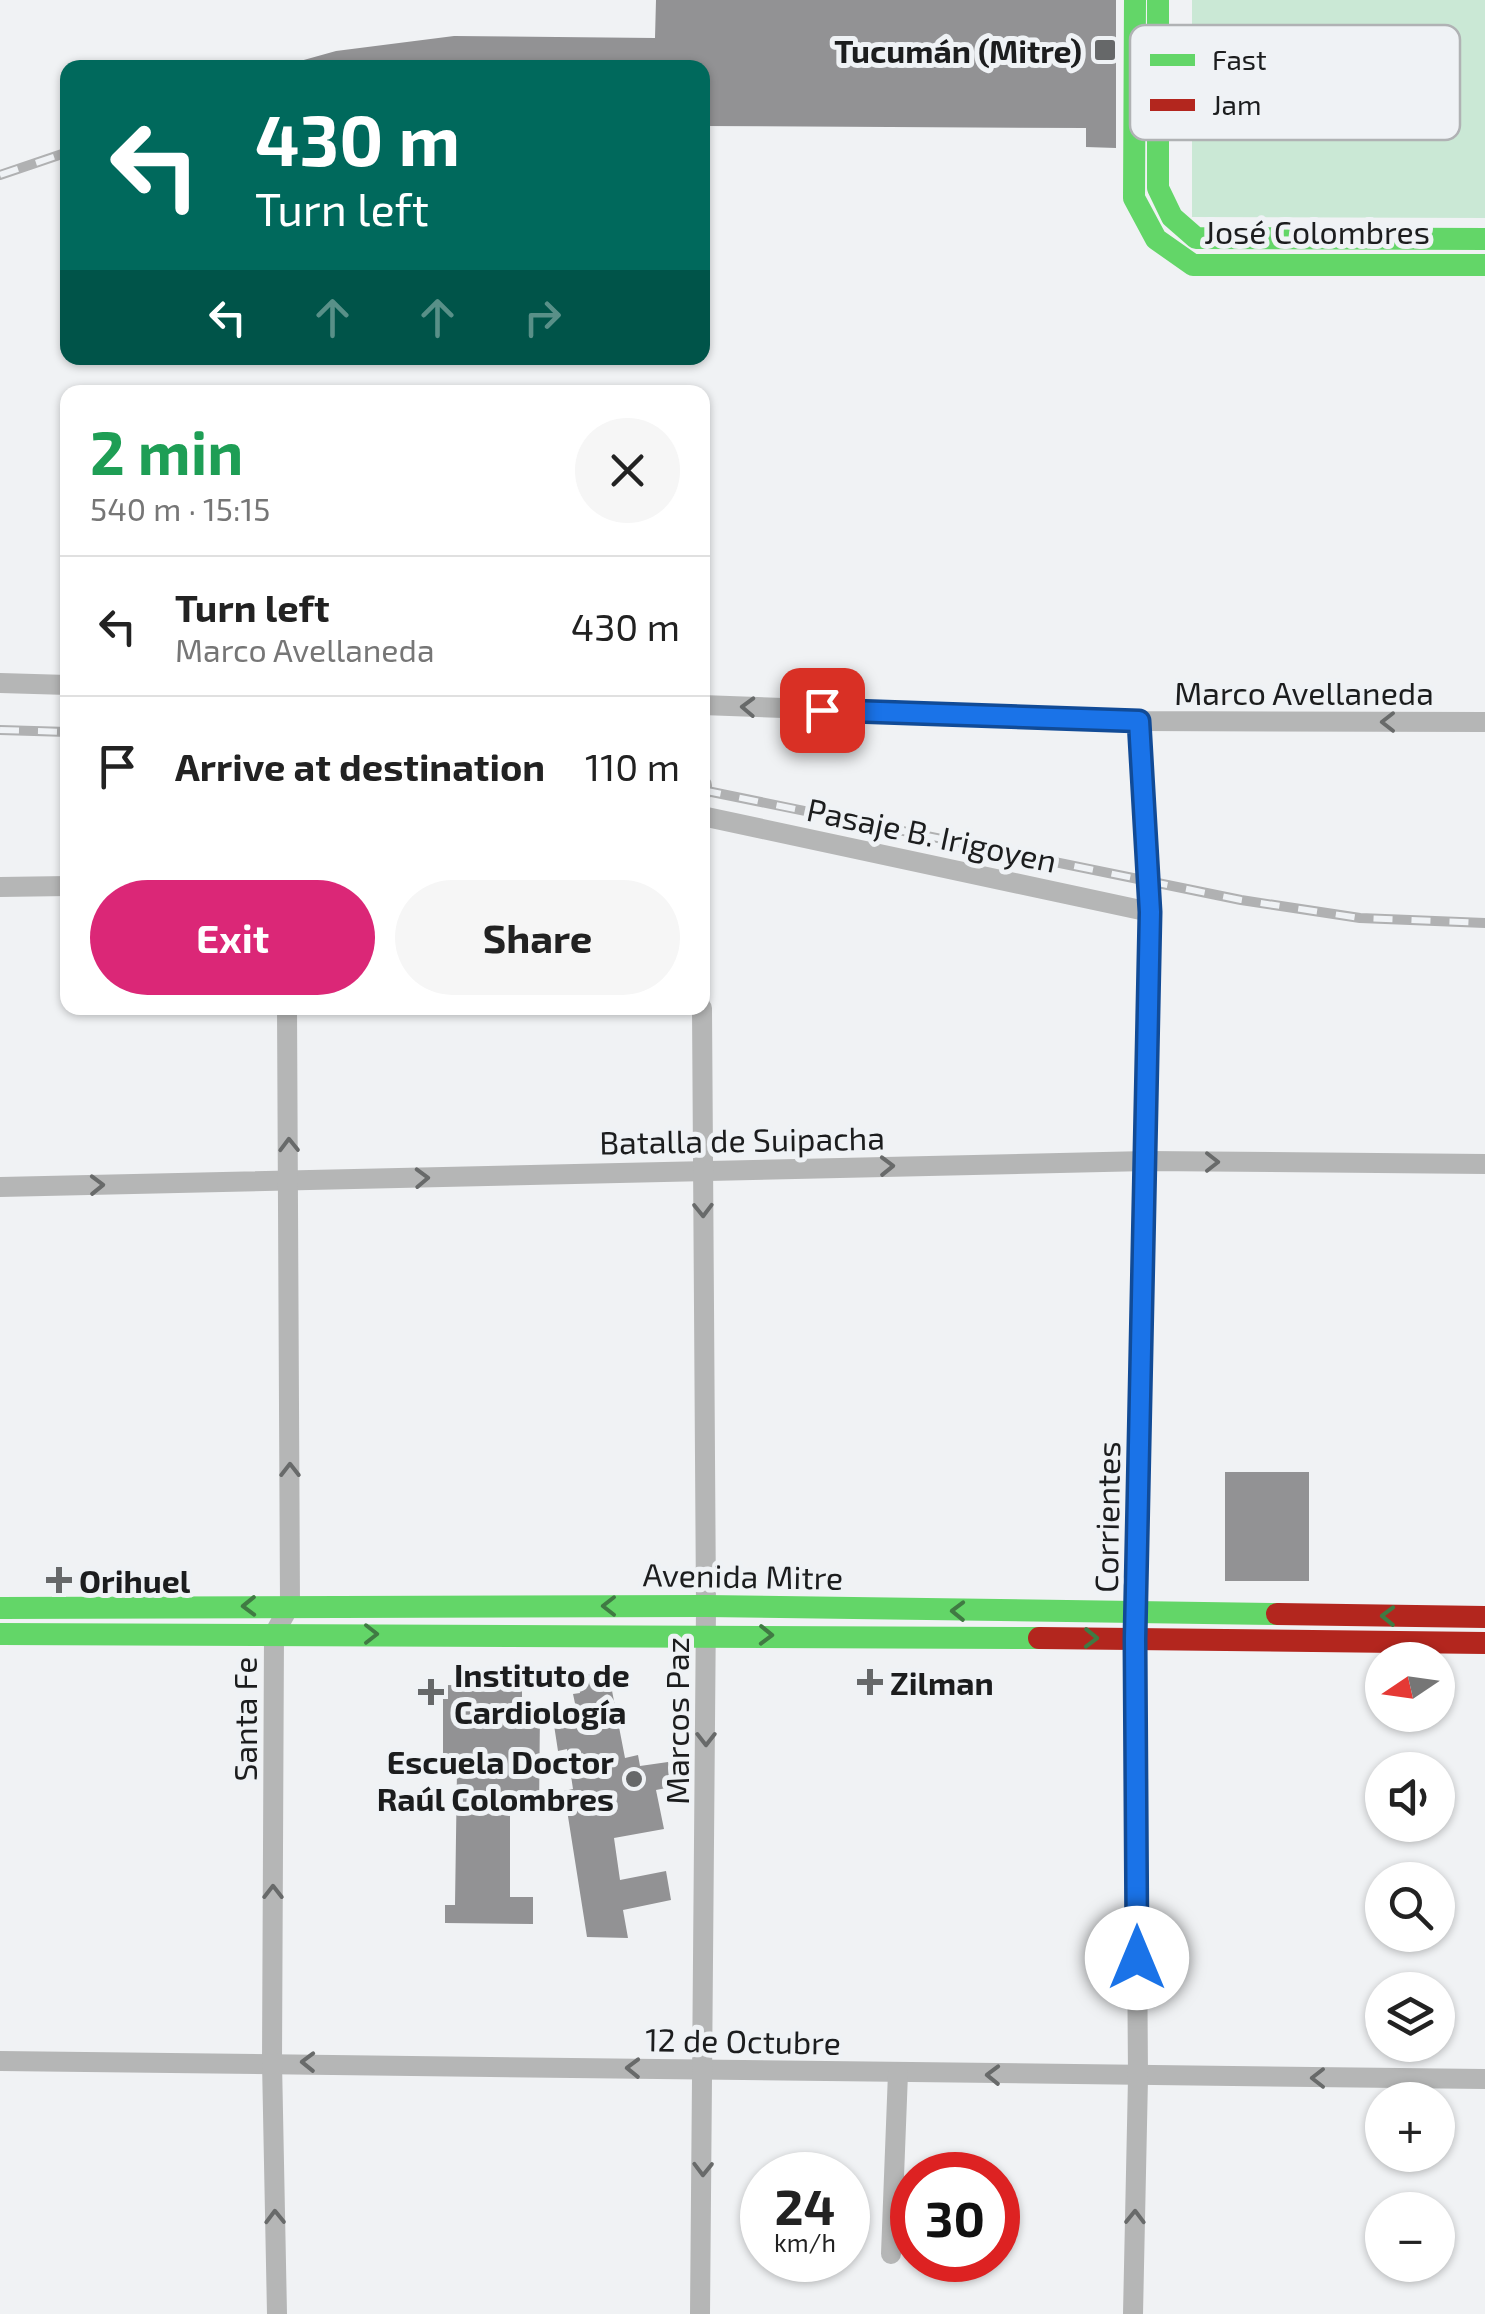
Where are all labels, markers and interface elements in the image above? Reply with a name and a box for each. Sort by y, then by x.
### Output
legend [1130,25,1460,140]
place label: Tucumán (Mitre) [834,31,1082,69]
marker: Tucumán (Mitre) [1092,37,1118,63]
text: Fast [1212,42,1267,76]
text: Jam [1212,87,1261,121]
text: 430 m [255,96,460,180]
icon: left [90,100,220,230]
text: Turn left [255,181,429,235]
street label: José Colombres [1204,212,1430,250]
icon: left [200,290,255,345]
icon: ahead [305,290,360,345]
icon: ahead [410,290,465,345]
icon: right [515,290,570,345]
text: 2 min [90,415,243,487]
button: close [575,418,680,523]
text: 540 m · 15:15 [90,489,270,527]
text: Turn left [175,584,330,630]
icon: left [90,599,145,654]
text: 430 m [571,603,680,649]
text: Marco Avellaneda [175,630,434,668]
pin [780,668,865,753]
street label: Marco Avellaneda [1174,673,1434,711]
icon: arrive [795,683,850,738]
one-way arrow [739,696,755,717]
one-way arrow [1379,711,1394,733]
icon: arrive [90,739,145,794]
text: Arrive at destination [175,743,545,789]
text: 110 m [585,743,680,789]
street label: Pasaje B. Irigoyen [804,789,1060,880]
button: Exit [90,880,375,995]
button: Share [395,880,680,995]
street label: Batalla de Suipacha [599,1118,885,1160]
one-way arrow [279,1137,300,1153]
one-way arrow [1206,1151,1221,1173]
one-way arrow [880,1155,896,1177]
one-way arrow [415,1167,431,1188]
one-way arrow [90,1174,106,1196]
one-way arrow [692,1202,713,1218]
street label: Corrientes [1086,1441,1126,1593]
one-way arrow [279,1462,301,1478]
street label: Avenida Mitre [642,1554,844,1596]
place label: Orihuel [79,1561,191,1599]
marker: Orihuel [48,1569,70,1591]
one-way arrow [240,1595,256,1617]
one-way arrow [600,1595,616,1617]
one-way arrow [949,1600,965,1621]
one-way arrow [1379,1605,1394,1627]
one-way arrow [364,1623,380,1645]
one-way arrow [760,1624,775,1646]
one-way arrow [1084,1628,1100,1649]
street label: Marcos Paz [657,1637,695,1805]
north arrow [1365,1642,1455,1732]
map controls [1365,1642,1455,2282]
place label: Instituto de Cardiología [454,1655,630,1730]
street label: Santa Fe [225,1657,263,1781]
place label: Zilman [890,1663,994,1701]
marker: Zilman [859,1671,881,1693]
marker: Instituto de Cardiología [418,1679,444,1705]
one-way arrow [695,1732,717,1747]
place label: Escuela Doctor Raúl Colombres [377,1742,614,1817]
button: sound [1365,1752,1455,1842]
marker: Escuela Doctor Raúl Colombres [623,1768,645,1790]
button: search [1365,1862,1455,1952]
one-way arrow [262,1883,284,1898]
position arrow [1085,1906,1189,2010]
button: layers [1365,1972,1455,2062]
street label: 12 de Octubre [645,2019,841,2061]
one-way arrow [299,2052,315,2073]
one-way arrow [624,2057,640,2079]
one-way arrow [984,2064,1000,2086]
one-way arrow [1309,2068,1325,2089]
button: + [1365,2082,1455,2172]
speed limit sign: 30 [890,2152,1020,2282]
one-way arrow [692,2162,714,2177]
text: 24 [775,2175,835,2235]
button: − [1365,2192,1455,2282]
one-way arrow [265,2208,286,2224]
one-way arrow [1124,2208,1146,2224]
text: km/h [774,2227,836,2257]

